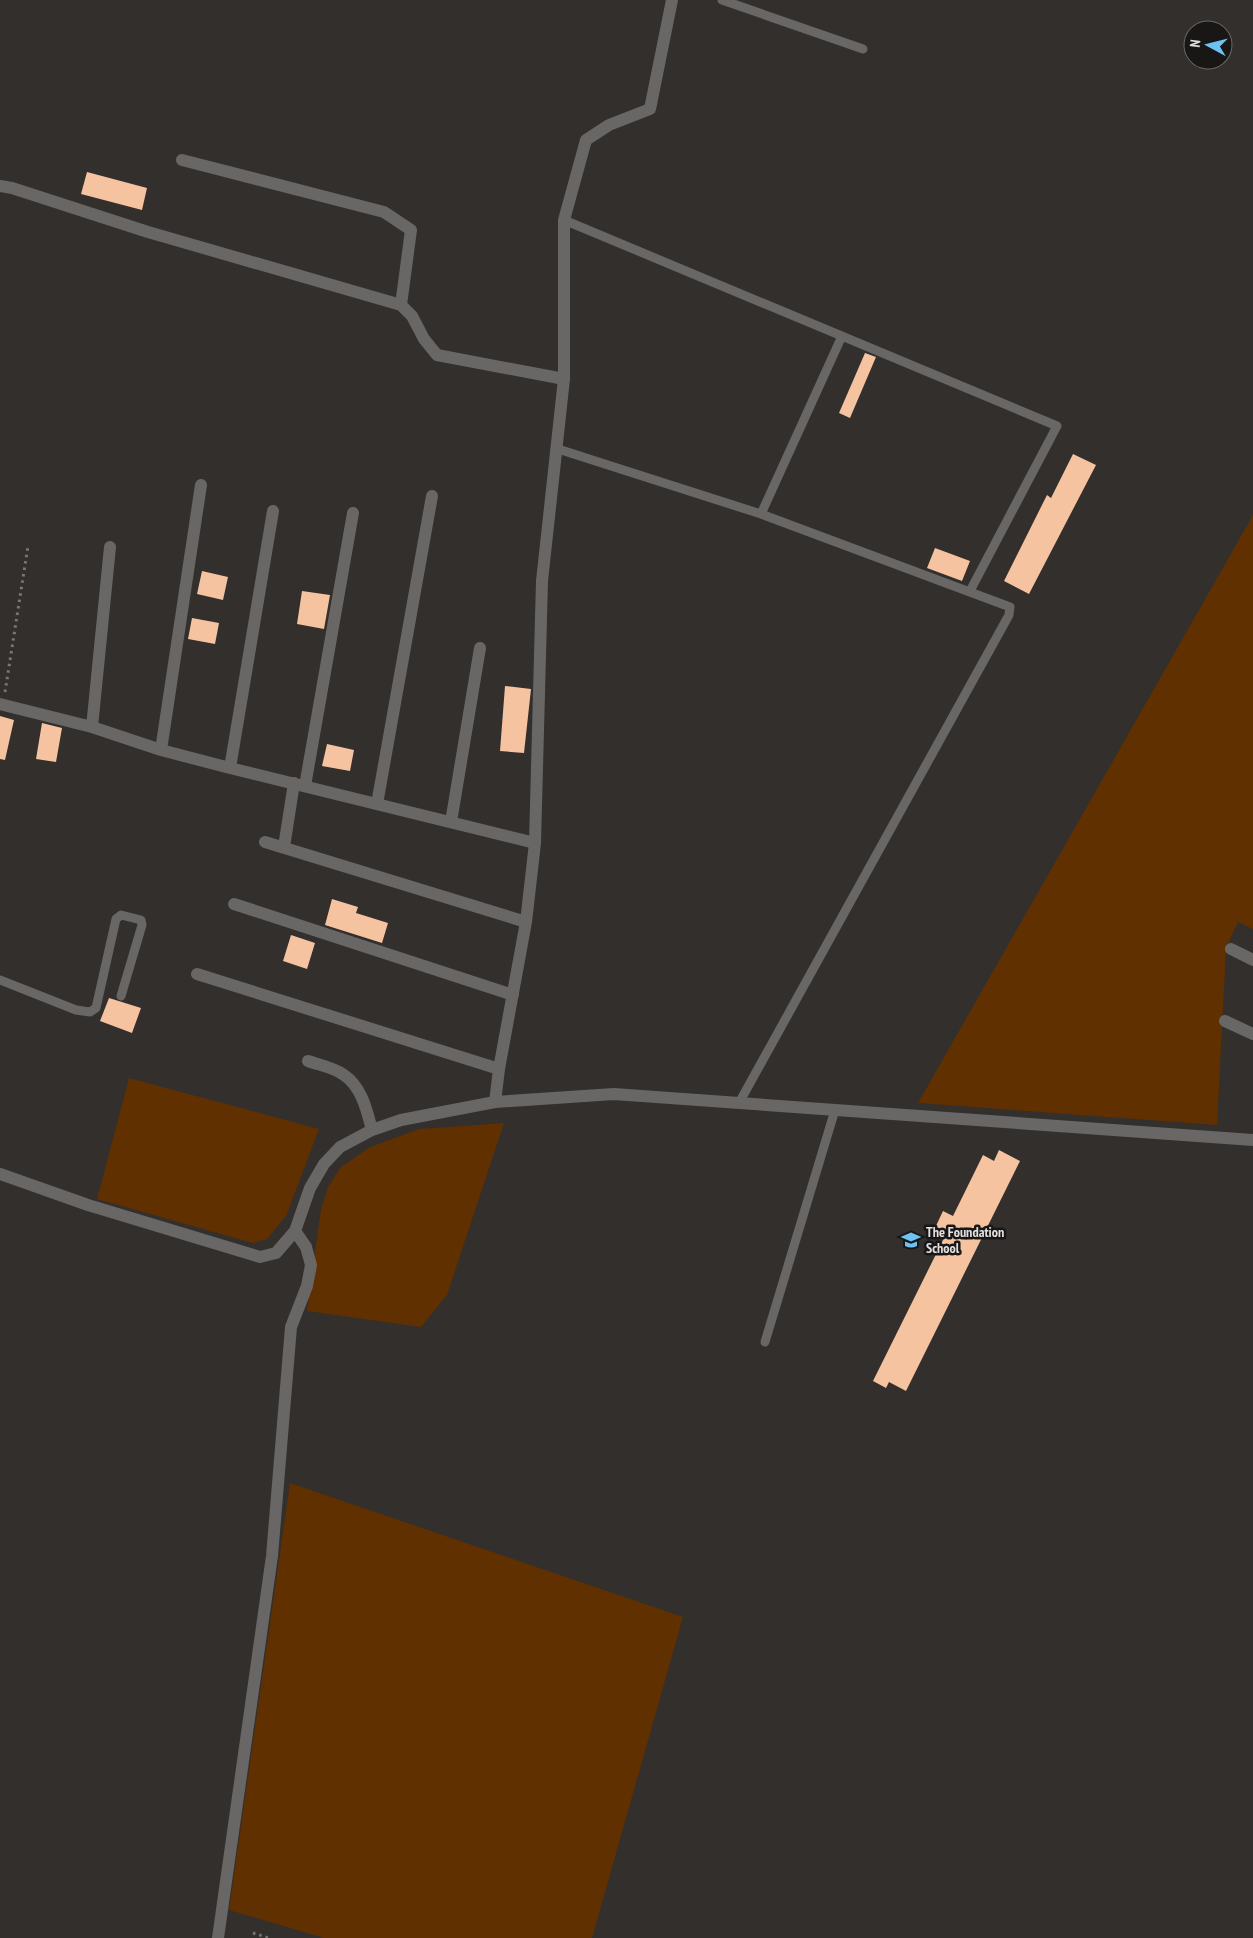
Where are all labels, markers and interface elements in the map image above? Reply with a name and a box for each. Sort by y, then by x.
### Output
north arrow [1183,20,1233,70]
text: N [1186,39,1204,48]
place label: The Foundation School [926,1223,1004,1257]
school or university icon: The Foundation School [900,1229,922,1251]

